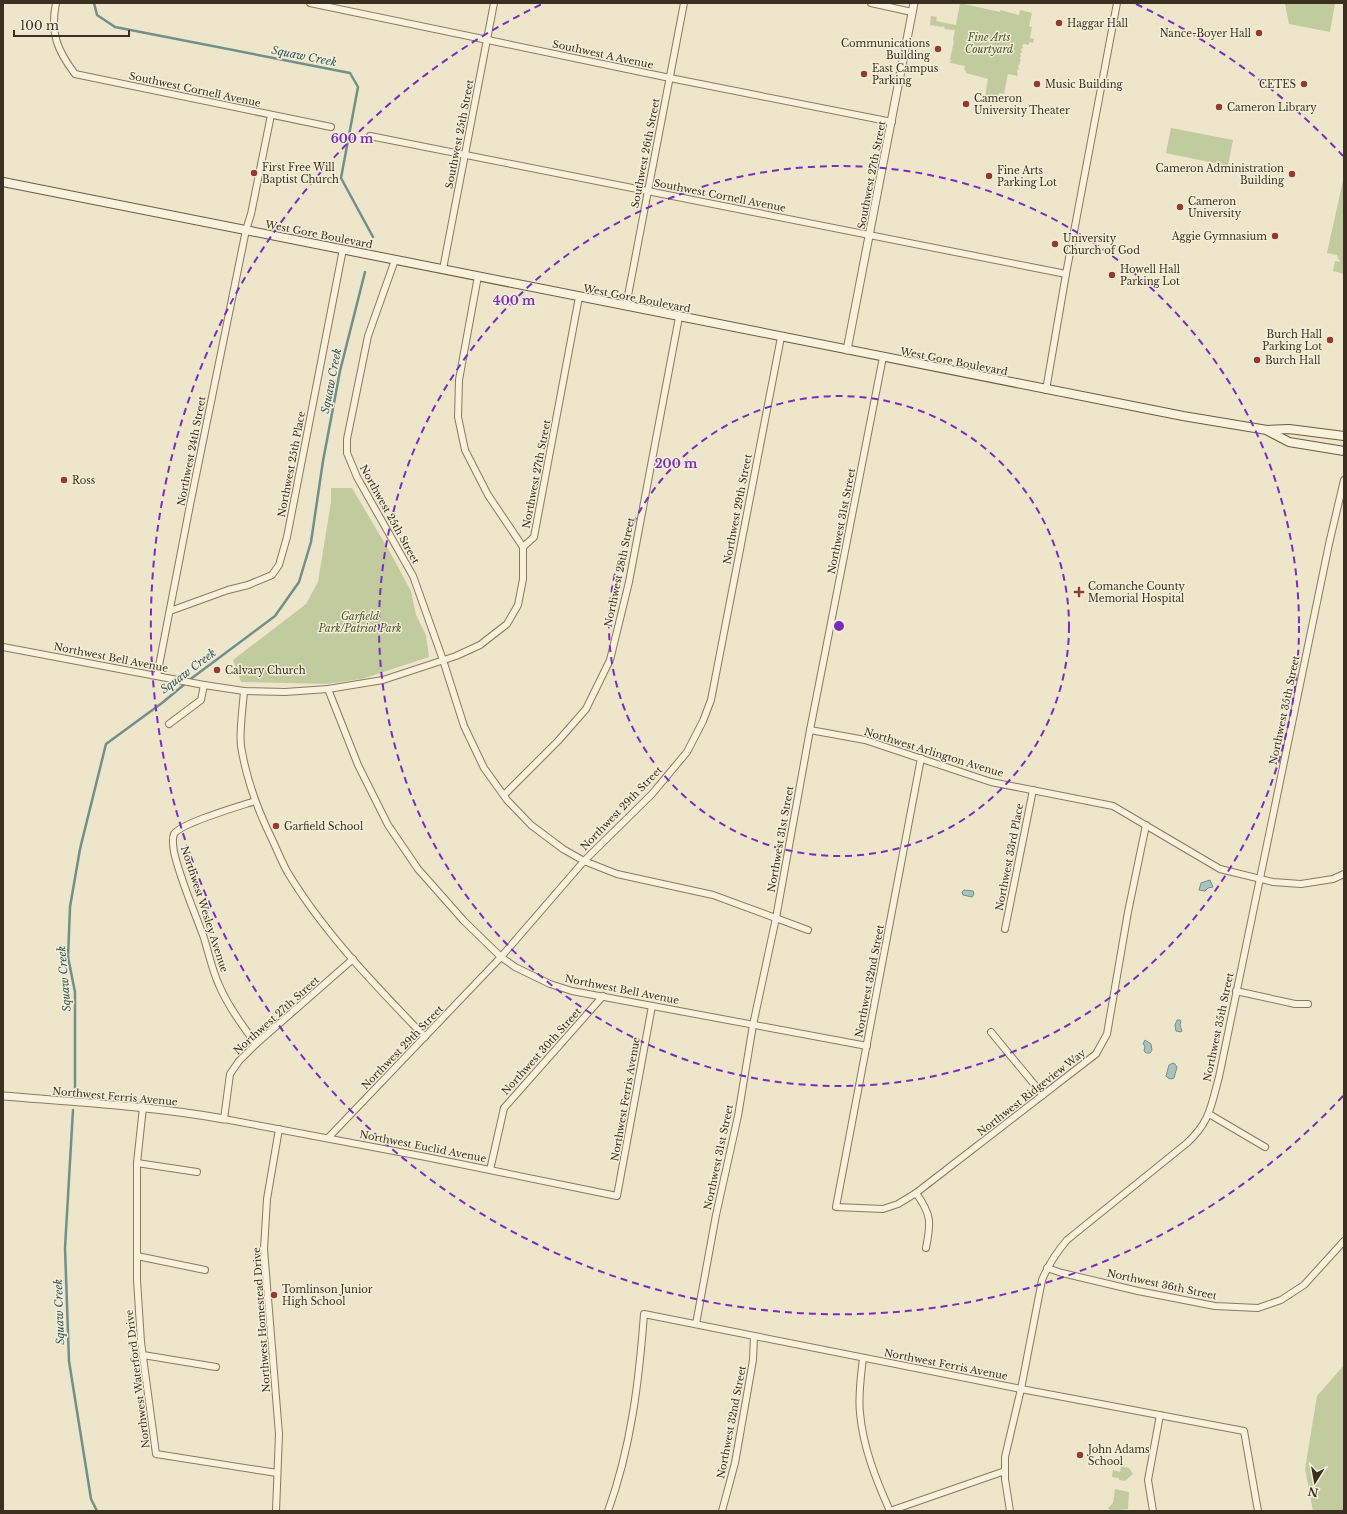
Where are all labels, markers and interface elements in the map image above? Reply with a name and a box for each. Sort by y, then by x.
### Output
scale bar [14,12,129,38]
place label: Haggar Hall [1067,17,1128,30]
text: 100 m [20,18,59,33]
marker: Haggar Hall [1054,18,1064,28]
place label: Nance-Boyer Hall [1160,27,1251,40]
marker: Nance-Boyer Hall [1254,28,1264,38]
park label: Fine Arts Courtyard [965,31,1013,56]
street label: Southwest A Avenue [551,37,655,72]
place label: Communications Building [841,37,931,62]
water label: Squaw Creek [270,43,338,69]
marker: Communications Building [933,44,943,54]
place label: East Campus Parking [872,62,939,87]
street label: Southwest Cornell Avenue [128,69,262,110]
marker: East Campus Parking [859,69,869,79]
street label: Southwest 25th Street [443,78,476,190]
place label: Music Building [1045,78,1124,91]
place label: CETES [1259,78,1296,91]
marker: Music Building [1032,79,1042,89]
marker: CETES [1299,79,1309,89]
place label: Cameron University Theater [974,92,1070,117]
street label: Southwest 26th Street [628,97,663,209]
marker: Cameron University Theater [961,99,971,109]
place label: Cameron Library [1227,101,1317,114]
marker: Cameron Library [1214,102,1224,112]
street label: Southwest 27th Street [855,120,888,230]
text: 600 m [331,131,374,146]
place label: First Free Will Baptist Church [262,161,339,186]
place label: Cameron Administration Building [1155,162,1285,187]
place label: Fine Arts Parking Lot [997,164,1057,189]
marker: First Free Will Baptist Church [249,168,259,178]
marker: Cameron Administration Building [1287,169,1297,179]
marker: Fine Arts Parking Lot [984,171,994,181]
street label: Southwest Cornell Avenue [653,176,787,215]
place label: Cameron University [1188,195,1242,220]
marker: Cameron University [1175,202,1185,212]
street label: West Gore Boulevard [263,218,374,251]
place label: Aggie Gymnasium [1171,230,1267,243]
marker: Aggie Gymnasium [1270,231,1280,241]
place label: University Church of God [1063,232,1140,257]
marker: University Church of God [1050,239,1060,249]
place label: Howell Hall Parking Lot [1120,263,1180,288]
marker: Howell Hall Parking Lot [1107,270,1117,280]
street label: West Gore Boulevard [581,282,692,315]
text: 400 m [493,293,536,308]
place label: Burch Hall Parking Lot [1262,328,1322,353]
marker: Burch Hall Parking Lot [1325,335,1335,345]
street label: West Gore Boulevard [898,345,1009,378]
water label: Squaw Creek [318,347,344,415]
place label: Burch Hall [1265,354,1320,367]
marker: Burch Hall [1252,355,1262,365]
street label: Northwest 24th Street [174,395,209,507]
street label: Northwest 25th Place [275,410,308,518]
street label: Northwest 27th Street [520,418,553,530]
street label: Northwest 29th Street [720,453,755,565]
text: 200 m [655,456,698,471]
street label: Northwest 25th Street [357,462,422,566]
street label: Northwest 31st Street [825,467,858,575]
place label: Ross [72,474,96,487]
marker: Ross [59,475,69,485]
street label: Northwest 28th Street [602,516,637,628]
place label: Comanche County Memorial Hospital [1088,580,1185,605]
marker: Comanche County Memorial Hospital [1073,586,1085,598]
park label: Garfield Park/Patriot Park [318,610,401,635]
centre of rings [832,619,846,633]
street label: Northwest Bell Avenue [53,640,169,675]
water label: Squaw Creek [157,645,219,696]
street label: Northwest 35th Street [1267,654,1302,766]
place label: Calvary Church [225,664,306,677]
marker: Calvary Church [212,665,222,675]
street label: Northwest Arlington Avenue [863,725,1005,780]
street label: Northwest 29th Street [578,763,665,853]
street label: Northwest 31st Street [765,785,796,893]
street label: Northwest 33rd Place [993,802,1026,912]
place label: Garfield School [284,820,363,833]
marker: Garfield School [271,821,281,831]
street label: Northwest Wesley Avenue [178,844,231,974]
street label: Northwest 32nd Street [852,923,887,1039]
water label: Squaw Creek [54,945,74,1013]
street label: Northwest 35th Street [1201,971,1236,1083]
street label: Northwest Bell Avenue [564,972,680,1007]
street label: Northwest 27th Street [231,973,322,1057]
street label: Northwest 29th Street [359,1002,446,1092]
street label: Northwest 30th Street [499,1005,584,1098]
street label: Northwest Ferris Avenue [608,1036,643,1162]
street label: Northwest Ridgeview Way [975,1046,1088,1139]
street label: Northwest Ferris Avenue [52,1085,178,1108]
street label: Northwest 31st Street [701,1103,736,1211]
street label: Northwest Euclid Avenue [358,1128,488,1165]
street label: Northwest Homestead Drive [250,1247,273,1393]
street label: Northwest 36th Street [1106,1266,1218,1303]
water label: Squaw Creek [51,1278,67,1345]
place label: Tomlinson Junior High School [282,1283,373,1308]
marker: Tomlinson Junior High School [269,1290,279,1300]
street label: Northwest Waterford Drive [123,1309,152,1449]
street label: Northwest Ferris Avenue [883,1346,1009,1383]
street label: Northwest 32nd Street [714,1364,749,1480]
place label: John Adams School [1086,1443,1150,1468]
marker: John Adams School [1075,1450,1085,1460]
north arrow [1295,1462,1335,1502]
text: N [1306,1484,1320,1500]

